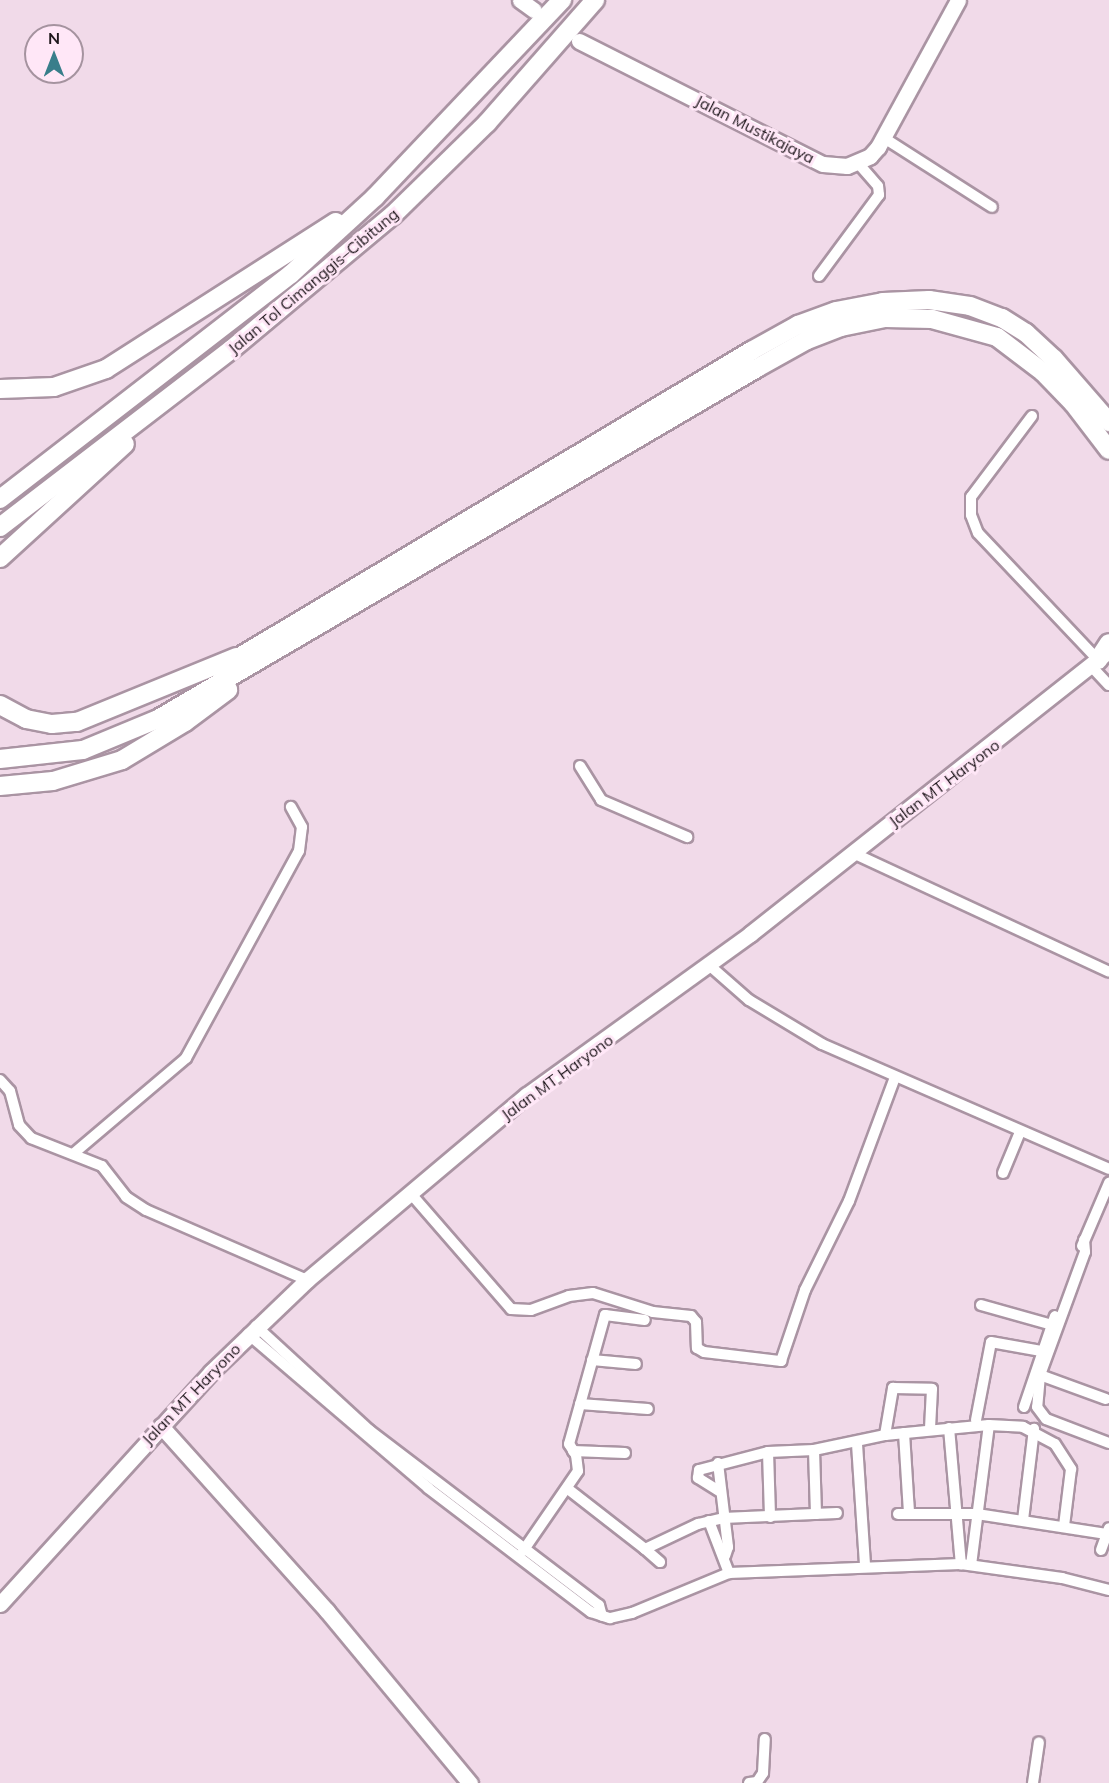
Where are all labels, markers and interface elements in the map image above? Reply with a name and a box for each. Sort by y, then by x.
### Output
north arrow [24,24,84,84]
text: N [48,28,60,48]
street label: Jalan Mustikajaya [692,91,818,167]
street label: Jalan Tol Cimanggis–Cibitung [224,204,402,358]
street label: Jalan MT Haryono [885,735,1003,831]
street label: Jalan MT Haryono [497,1030,617,1124]
street label: Jalan MT Haryono [138,1339,244,1449]

